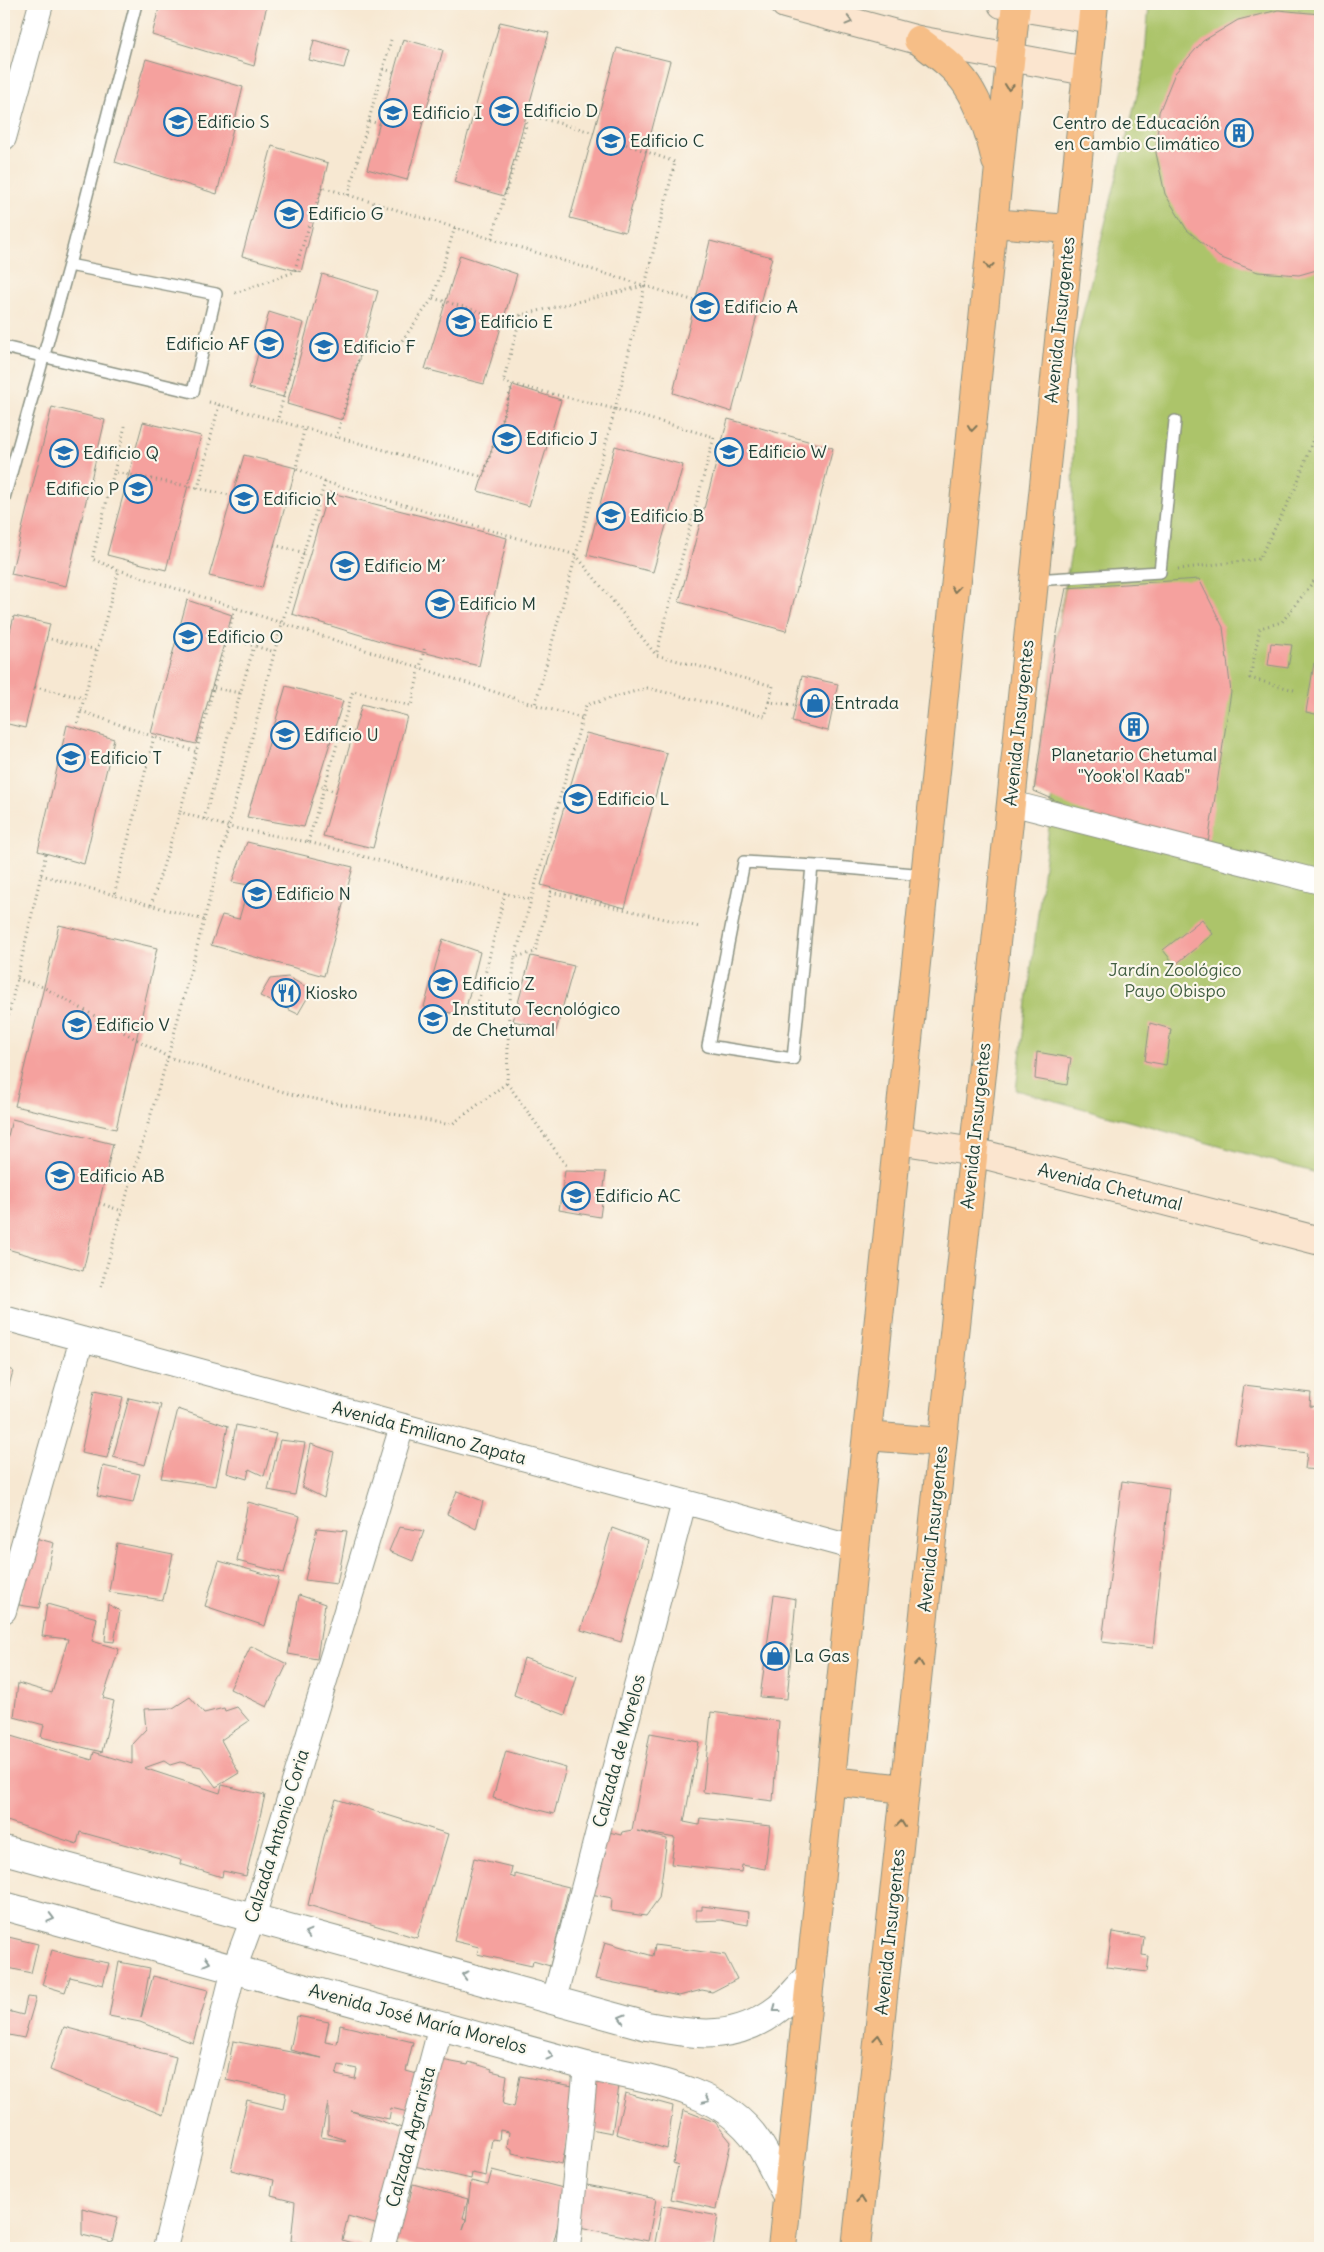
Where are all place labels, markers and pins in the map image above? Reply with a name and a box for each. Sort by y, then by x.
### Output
school or university icon: Edificio D [489,96,519,126]
school or university icon: Edificio I [378,98,408,128]
place label: Edificio D [523,99,598,122]
place label: Edificio I [412,101,482,124]
school or university icon: Edificio S [163,107,193,137]
place label: Edificio S [197,110,269,133]
place label: Centro de Educación en Cambio Climático [1052,111,1220,155]
building icon: Centro de Educación en Cambio Climático [1224,118,1254,148]
school or university icon: Edificio C [596,126,626,156]
place label: Edificio C [630,129,704,152]
school or university icon: Edificio G [274,199,304,229]
place label: Edificio G [308,202,383,225]
school or university icon: Edificio A [690,292,720,322]
place label: Edificio A [724,295,798,318]
school or university icon: Edificio E [446,307,476,337]
place label: Edificio E [480,310,553,333]
school or university icon: Edificio AF [254,329,284,359]
place label: Edificio AF [166,332,250,355]
school or university icon: Edificio F [309,332,339,362]
place label: Edificio F [343,335,416,358]
school or university icon: Edificio J [492,424,522,454]
place label: Edificio J [526,427,598,450]
school or university icon: Edificio W [714,437,744,467]
school or university icon: Edificio Q [49,438,79,468]
place label: Edificio W [748,440,827,463]
place label: Edificio Q [83,441,159,464]
school or university icon: Edificio P [123,474,153,504]
place label: Edificio P [46,477,119,500]
school or university icon: Edificio K [229,484,259,514]
place label: Edificio K [263,487,337,510]
school or university icon: Edificio B [596,501,626,531]
place label: Edificio B [630,504,704,527]
school or university icon: Edificio M´ [330,551,360,581]
place label: Edificio M´ [364,554,446,577]
school or university icon: Edificio M [425,589,455,619]
place label: Edificio M [459,592,536,615]
school or university icon: Edificio O [173,622,203,652]
place label: Edificio O [207,625,283,648]
shop icon: Entrada [800,688,830,718]
place label: Entrada [834,691,899,714]
building icon: Planetario Chetumal "Yook'ol Kaab" [1119,712,1149,742]
school or university icon: Edificio U [270,720,300,750]
place label: Edificio U [304,723,379,746]
school or university icon: Edificio T [56,743,86,773]
place label: Planetario Chetumal "Yook'ol Kaab" [1051,743,1217,787]
place label: Edificio T [90,746,162,769]
school or university icon: Edificio L [563,784,593,814]
place label: Edificio L [597,787,669,810]
school or university icon: Edificio N [242,879,272,909]
place label: Edificio N [276,882,351,905]
school or university icon: Edificio Z [428,969,458,999]
place label: Edificio Z [462,972,535,995]
restaurant icon: Kiosko [271,978,301,1008]
place label: Kiosko [305,981,358,1004]
place label: Instituto Tecnológico de Chetumal [452,997,620,1041]
school or university icon: Instituto Tecnológico de Chetumal [418,1004,448,1034]
school or university icon: Edificio V [62,1010,92,1040]
place label: Edificio V [96,1013,170,1036]
school or university icon: Edificio AB [45,1161,75,1191]
place label: Edificio AB [79,1164,165,1187]
school or university icon: Edificio AC [561,1181,591,1211]
place label: Edificio AC [595,1184,681,1207]
shop icon: La Gas [760,1641,790,1671]
place label: La Gas [794,1644,850,1667]

